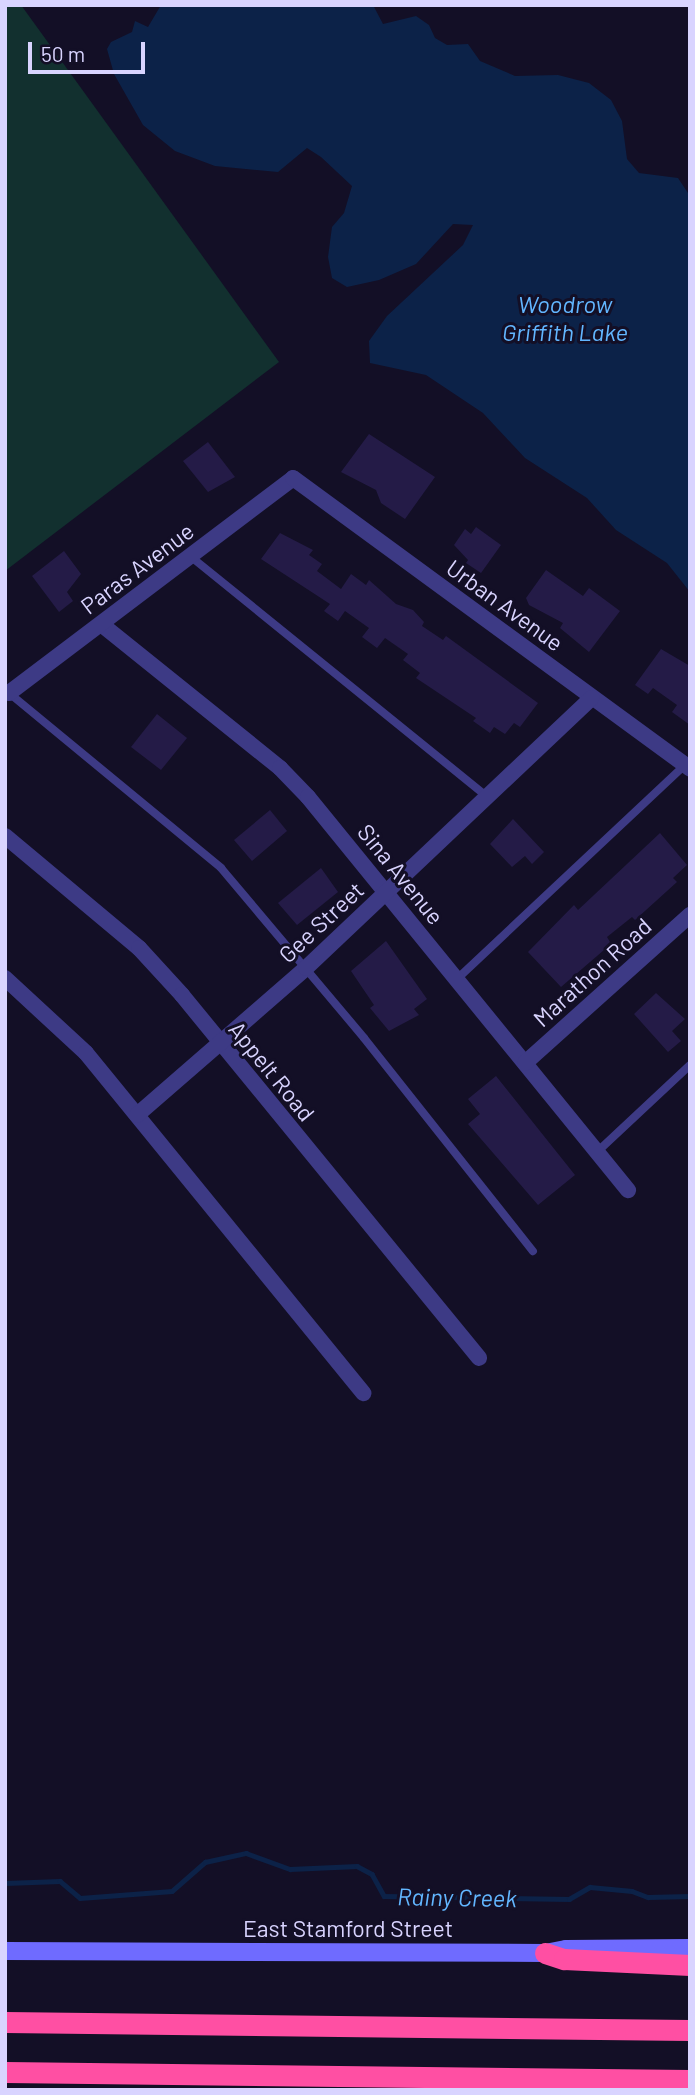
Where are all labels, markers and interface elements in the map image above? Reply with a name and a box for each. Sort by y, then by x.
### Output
scale bar [32,28,149,72]
text: 50 m [41,41,85,66]
water label: Woodrow Griffith Lake [502,290,628,346]
street label: Paras Avenue [75,517,199,619]
street label: Urban Avenue [441,553,569,657]
street label: Sina Avenue [352,818,450,930]
street label: Gee Street [273,876,369,968]
street label: Marathon Road [527,912,657,1032]
street label: Appelt Road [223,1015,321,1127]
water label: Rainy Creek [397,1882,517,1912]
street label: East Stamford Street [243,1914,453,1942]

